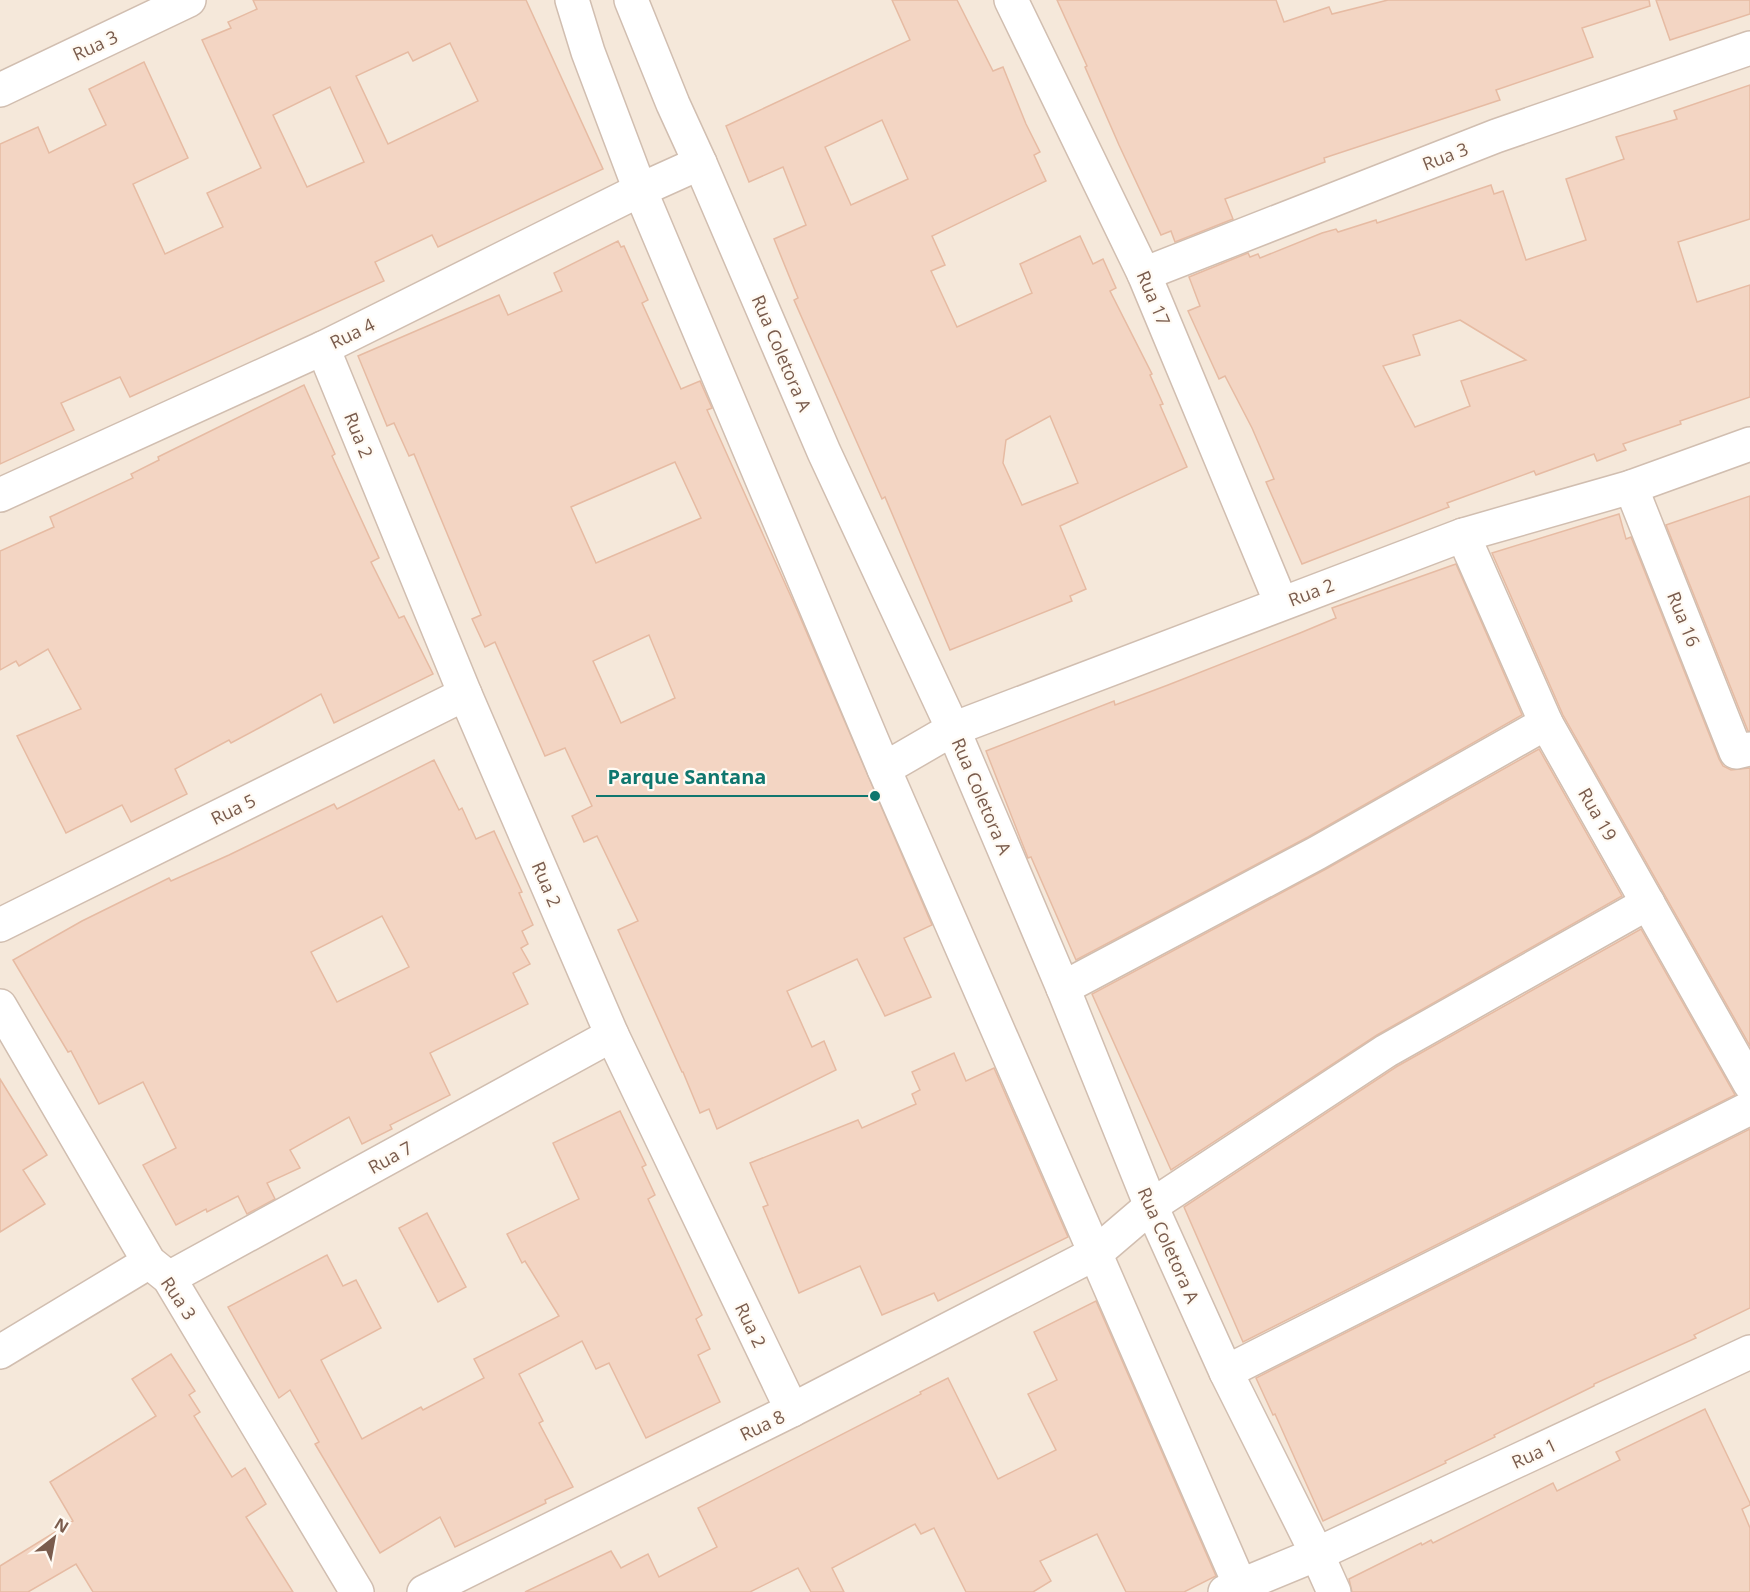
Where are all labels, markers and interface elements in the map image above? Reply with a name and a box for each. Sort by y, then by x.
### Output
street label: Rua 3 [69,24,121,66]
street label: Rua 3 [1419,136,1471,176]
street label: Rua 17 [1132,267,1176,329]
street label: Rua Coletora A [747,291,818,415]
street label: Rua 4 [326,312,378,354]
street label: Rua 2 [339,409,379,461]
street label: Rua 2 [1285,572,1337,612]
street label: Rua 16 [1662,588,1706,650]
street label: Rua Coletora A [947,734,1018,858]
callout: Parque Santana [596,758,779,796]
text: Parque Santana [608,763,766,790]
street label: Rua 19 [1573,783,1623,845]
street label: Rua 5 [207,788,259,830]
street label: Rua 2 [527,858,567,910]
street label: Rua 7 [364,1135,416,1179]
street label: Rua Coletora A [1133,1183,1205,1307]
street label: Rua 3 [156,1272,202,1324]
street label: Rua 2 [730,1299,772,1351]
street label: Rua 8 [736,1404,788,1446]
street label: Rua 1 [1508,1432,1560,1474]
north arrow [24,1508,84,1568]
text: N [50,1512,73,1538]

